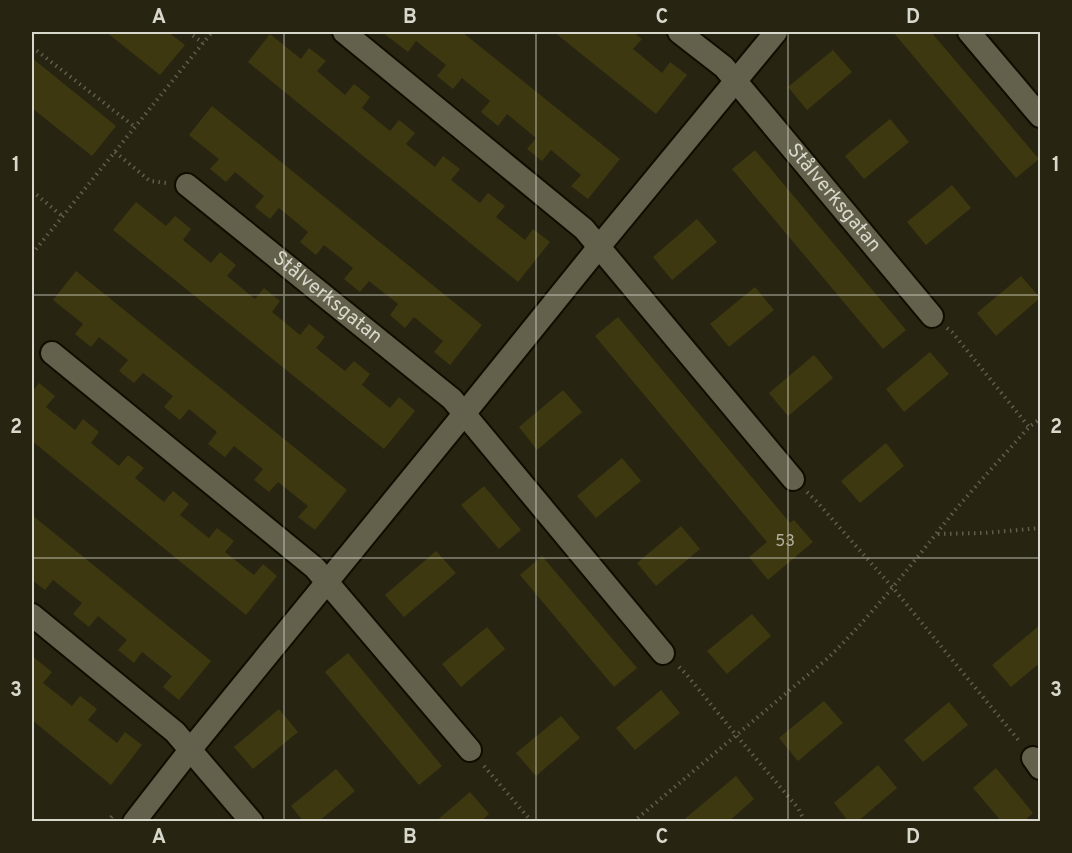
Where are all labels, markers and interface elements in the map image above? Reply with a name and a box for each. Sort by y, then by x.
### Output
text: A [152,5,166,31]
text: B [403,5,417,31]
text: C [656,5,668,31]
text: D [906,5,920,31]
street label: Stålverksgatan [781,138,887,258]
text: 1 [12,153,20,179]
text: 1 [1052,153,1060,179]
street label: Stålverksgatan [267,246,387,350]
text: 2 [10,415,22,441]
text: 2 [1050,415,1062,441]
house number: 53 [775,532,795,552]
text: 3 [10,678,22,704]
text: 3 [1050,678,1062,704]
text: A [152,825,166,851]
text: B [403,825,417,851]
text: C [656,825,668,851]
text: D [906,825,920,851]

